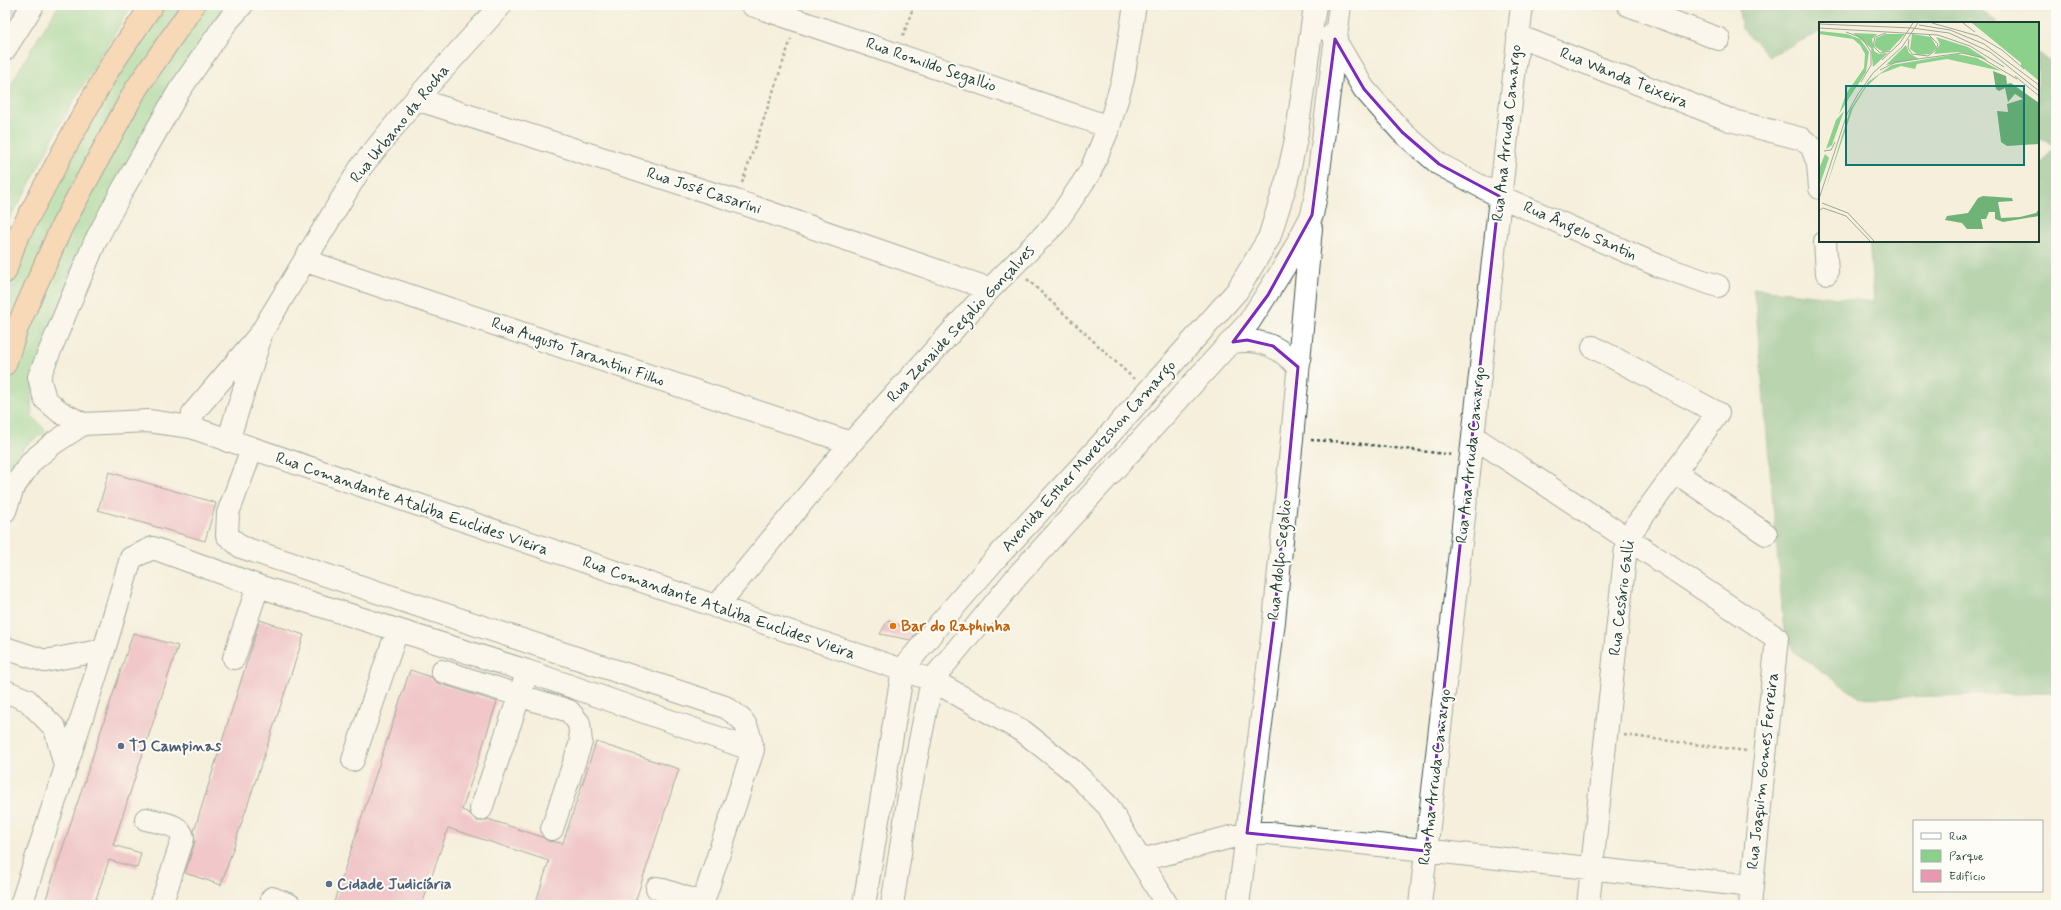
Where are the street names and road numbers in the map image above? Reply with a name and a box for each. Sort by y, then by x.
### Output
street label: Rua Romildo Segallio [863,33,999,98]
street label: Rua Ana Arruda Camargo [1487,43,1527,223]
street label: Rua Wanda Teixeira [1557,43,1691,113]
street label: Rua Urbano da Rocha [346,60,454,188]
street label: Rua José Casarini [644,163,764,220]
street label: Rua Ângelo Santin [1519,197,1640,266]
street label: Rua Zenaide Segalio Gonçalves [883,241,1040,408]
street label: Rua Augusto Tarantini Filho [489,312,667,392]
street label: Avenida Esther Moretzshon Camargo [997,355,1182,557]
street label: Rua Ana Arruda Camargo [1451,365,1491,545]
street label: Rua Comandante Ataliba Euclides Vieira [273,447,551,561]
street label: Rua Adolfo Segalio [1263,498,1299,622]
street label: Rua Cesário Galli [1604,539,1640,657]
street label: Rua Comandante Ataliba Euclides Vieira [580,551,858,665]
street label: Rua Joaquim Gomes Ferreira [1742,671,1784,871]
street label: Rua Ana Arruda Camargo [1414,687,1456,867]

